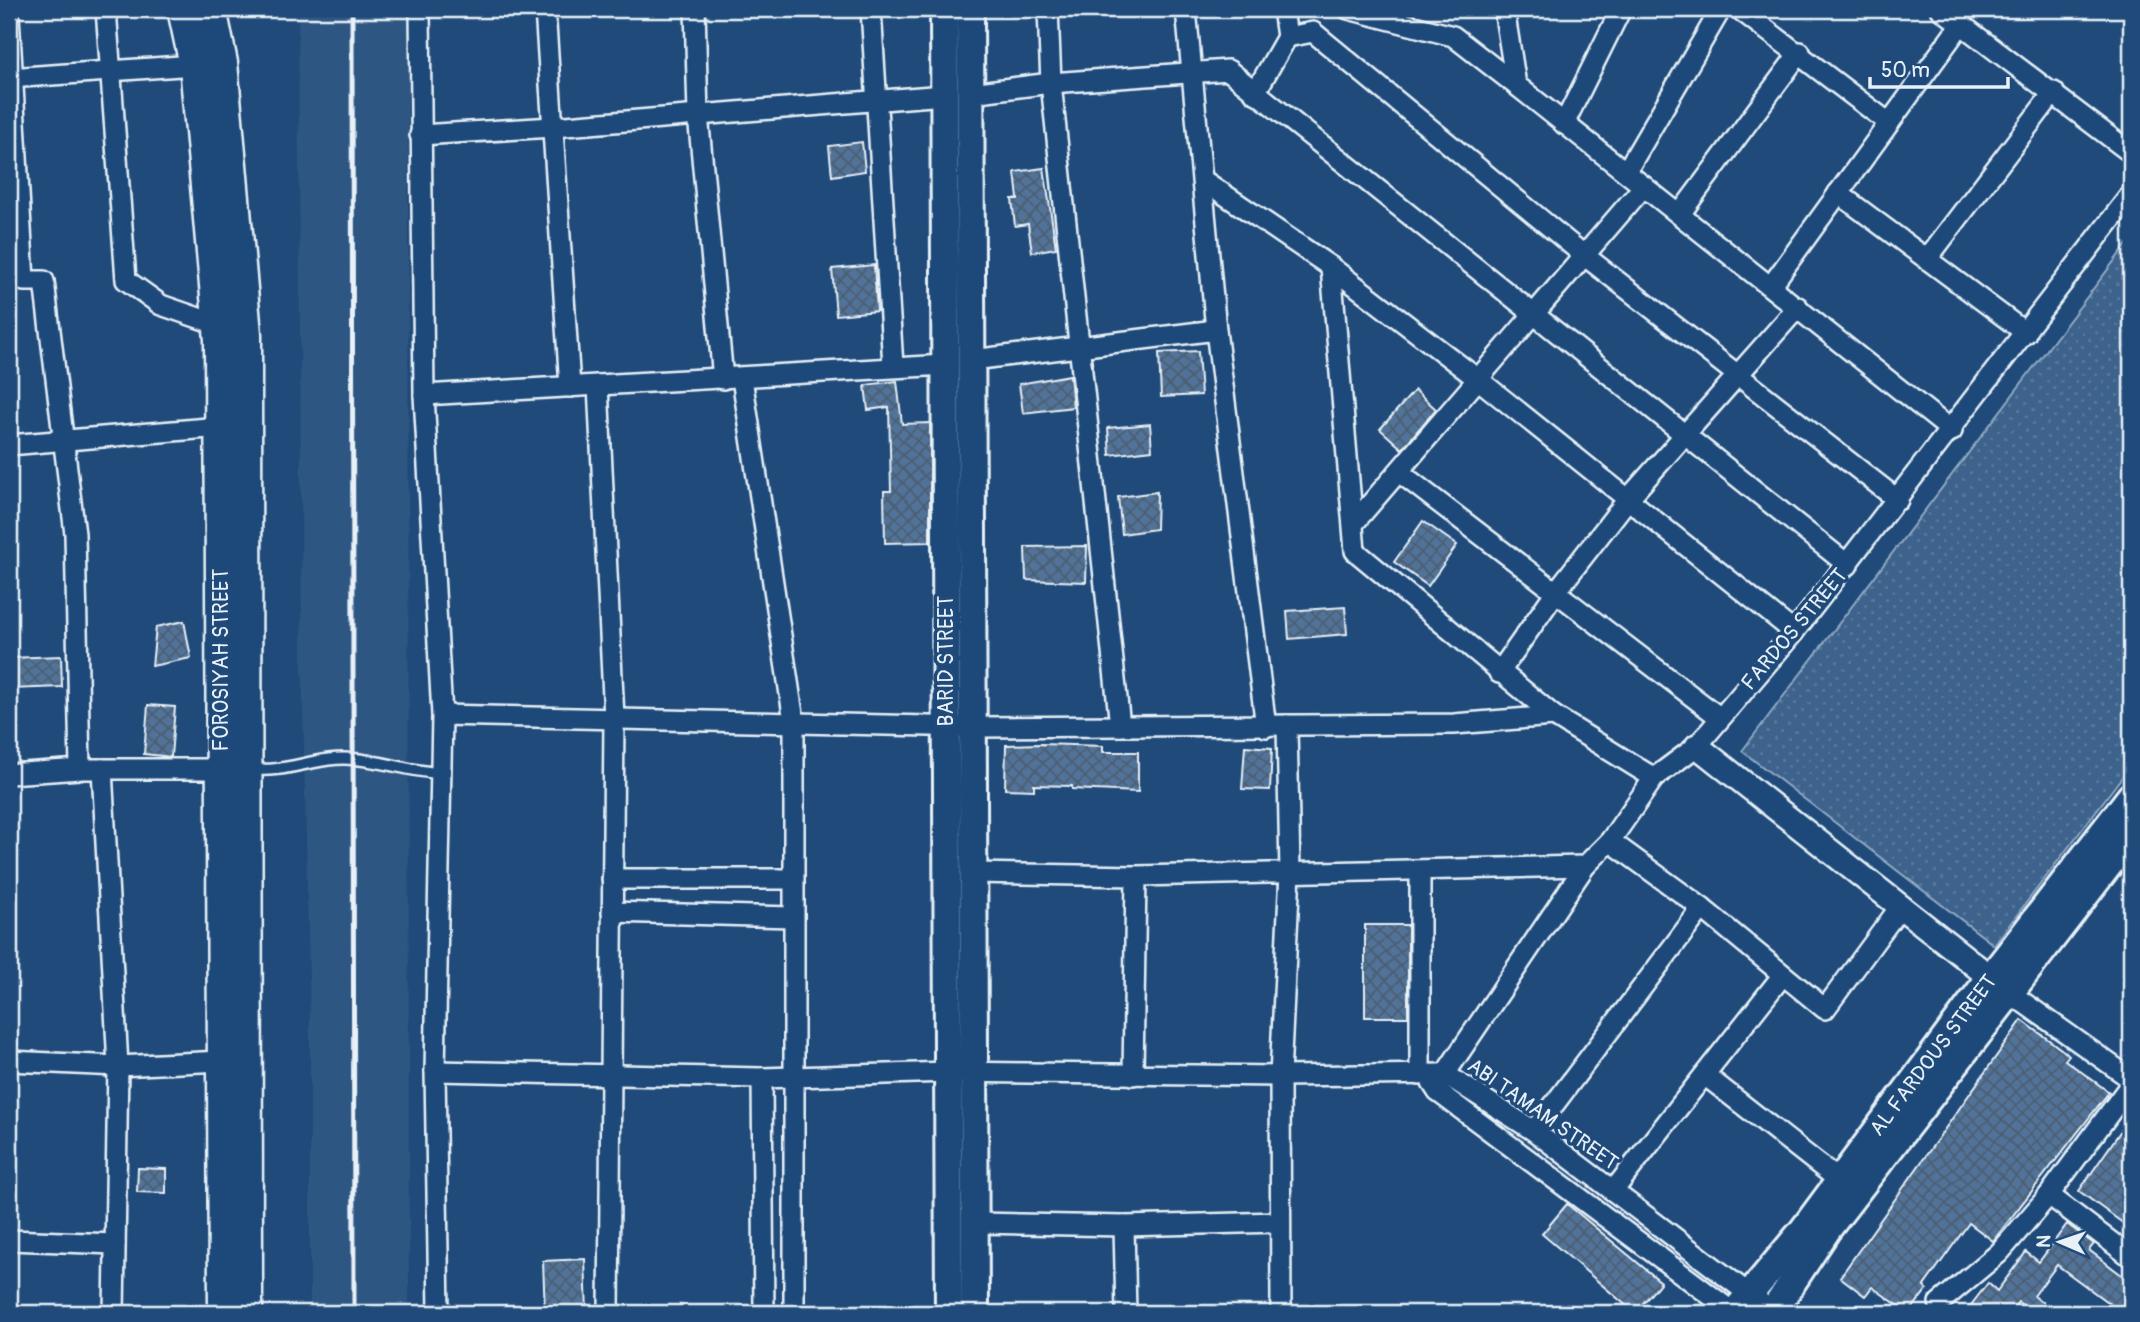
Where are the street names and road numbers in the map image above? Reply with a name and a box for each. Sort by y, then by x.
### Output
street label: FARDOS STREET [1735,562,1854,696]
street label: FOROSIYAH STREET [208,568,235,751]
street label: BARID STREET [933,595,960,726]
street label: AL FARDOUS STREET [1864,969,2003,1141]
street label: ABI TAMAM STREET [1462,1052,1624,1177]

